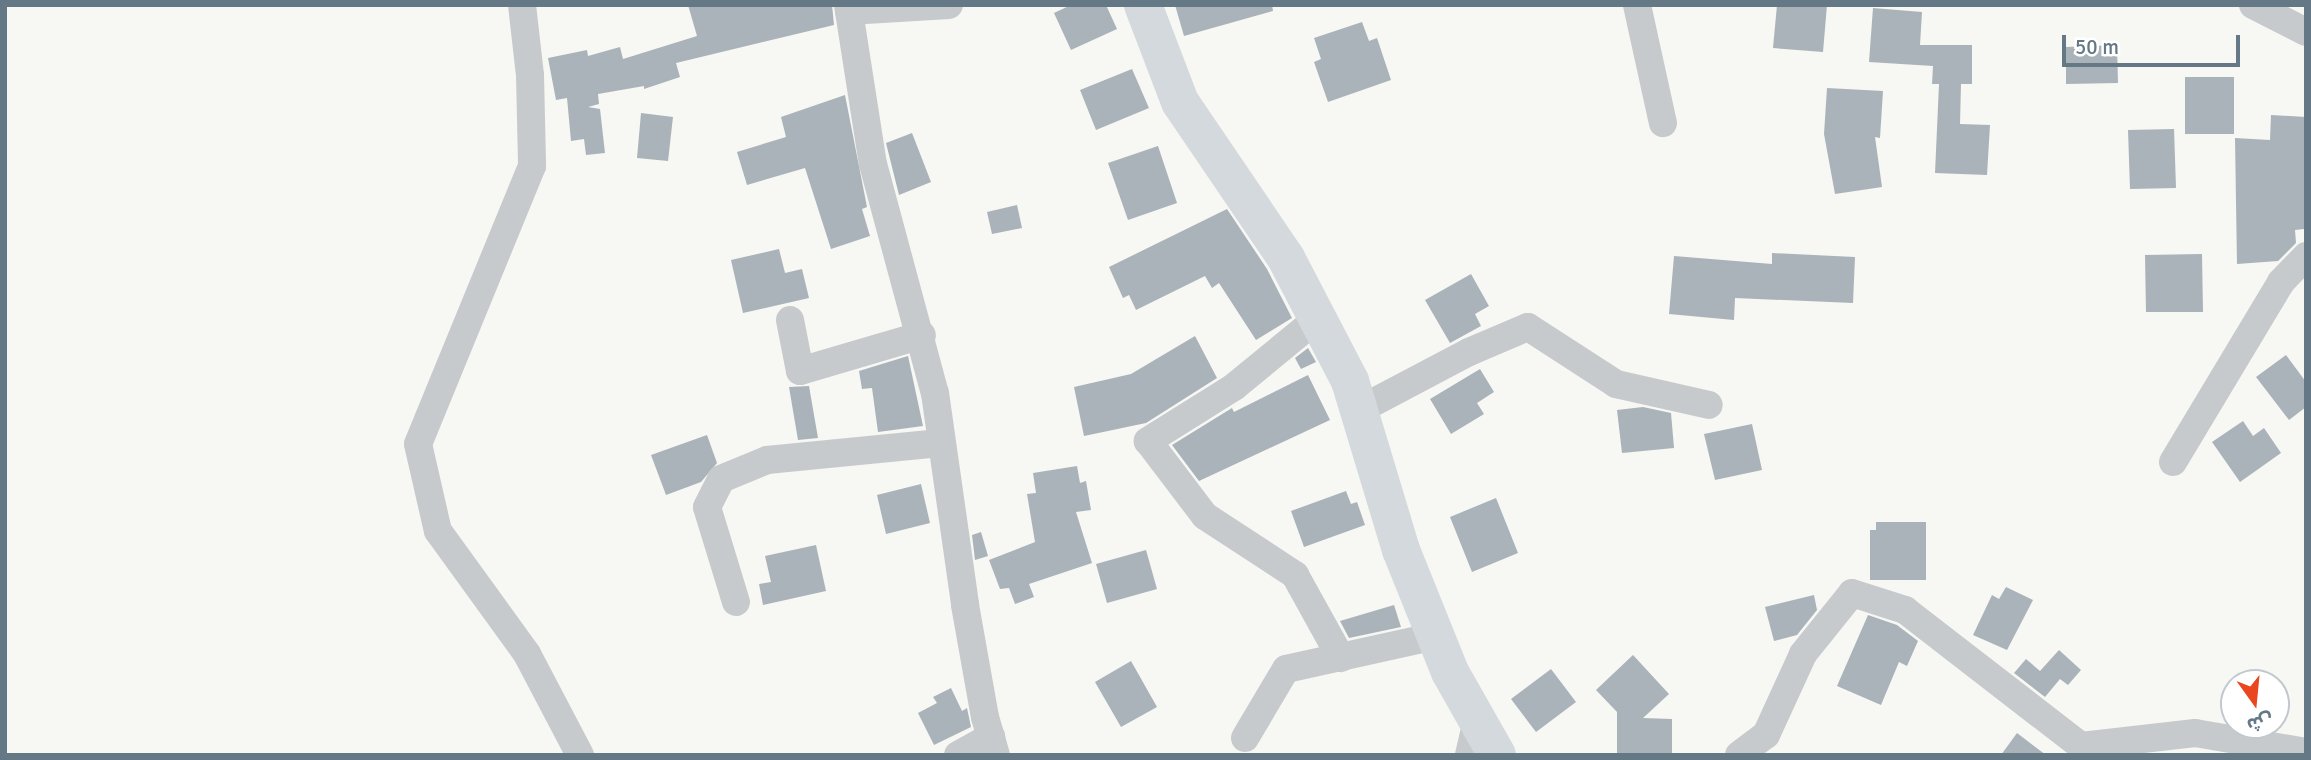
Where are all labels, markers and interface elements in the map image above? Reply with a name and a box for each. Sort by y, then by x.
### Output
scale bar [2066,21,2244,65]
text: 50 m [2075,34,2119,60]
north arrow [2220,669,2290,739]
text: ش [2244,707,2276,737]

